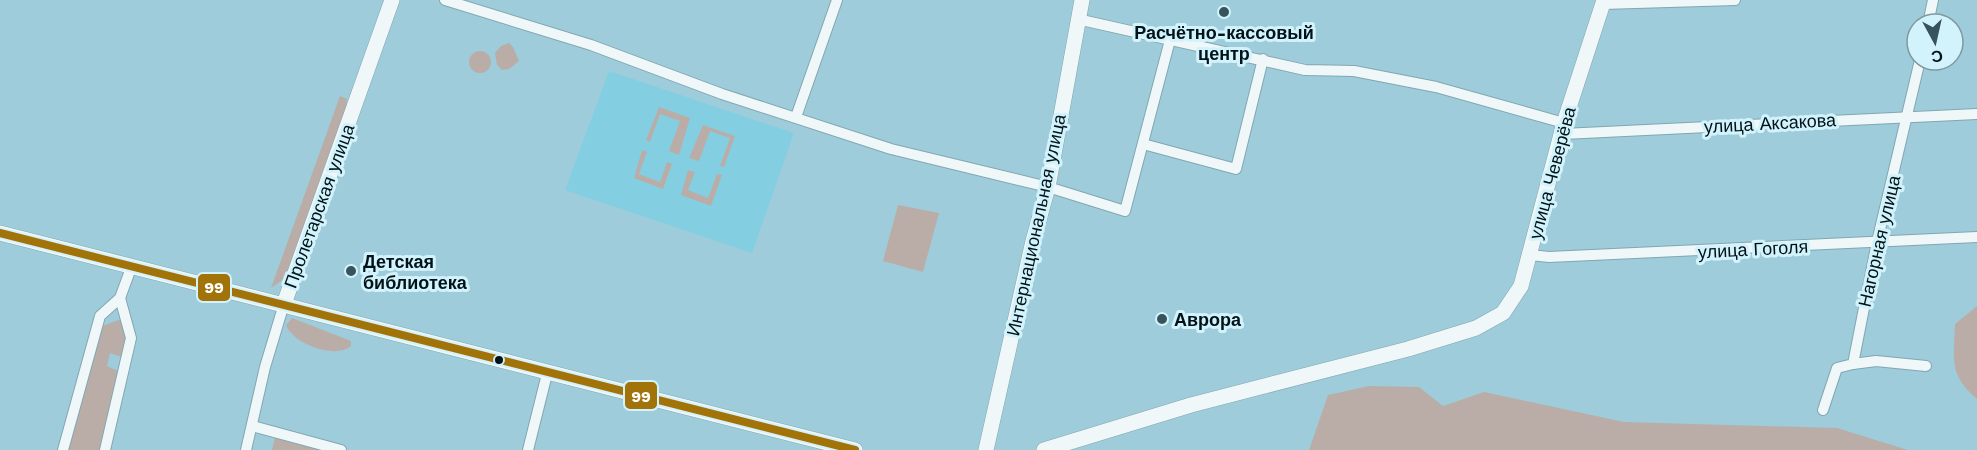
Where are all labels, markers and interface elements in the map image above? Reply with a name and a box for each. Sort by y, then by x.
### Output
marker: Расчётно-кассовый центр [1217,5,1231,19]
north arrow [1905,12,1965,72]
place label: Расчётно-кассовый центр [1134,22,1314,64]
text: С [1930,46,1944,67]
street label: улица Чеверёва [1524,103,1580,242]
street label: улица Аксакова [1703,109,1838,137]
street label: Интернациональная улица [1002,111,1070,338]
street label: Пролетарская улица [280,120,359,291]
street label: Нагорная улица [1854,172,1905,309]
street label: улица Гоголя [1697,236,1809,262]
place label: Детская библиотека [363,251,468,293]
marker: Детская библиотека [344,264,358,278]
line badge: 99 [197,273,231,302]
text: 99 [204,278,224,297]
place label: Аврора [1174,309,1242,330]
marker: Аврора [1155,312,1169,326]
unlabelled marker [493,354,505,366]
line badge: 99 [624,381,658,410]
text: 99 [631,387,651,406]

